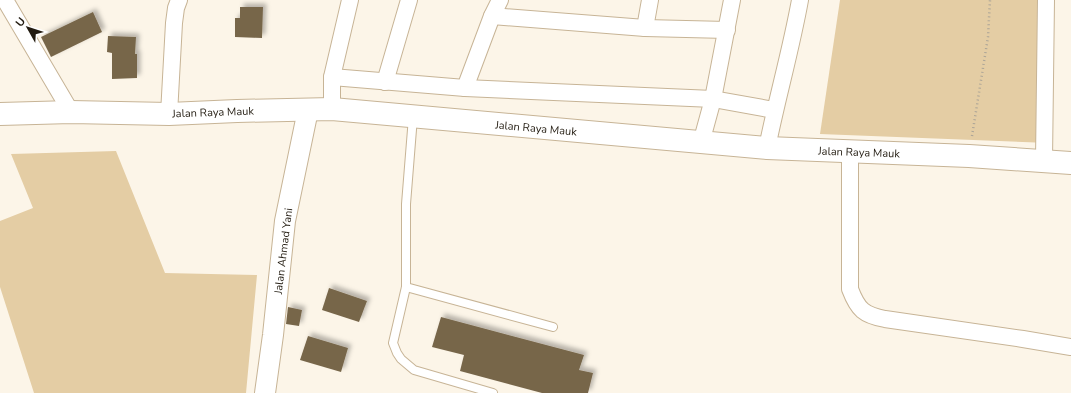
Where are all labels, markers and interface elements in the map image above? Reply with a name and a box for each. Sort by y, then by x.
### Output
north arrow [8,8,48,48]
text: U [12,14,29,30]
street label: Jalan Raya Mauk [171,104,255,121]
street label: Jalan Raya Mauk [494,117,578,140]
street label: Jalan Raya Mauk [817,144,901,161]
street label: Jalan Ahmad Yani [271,207,296,296]

